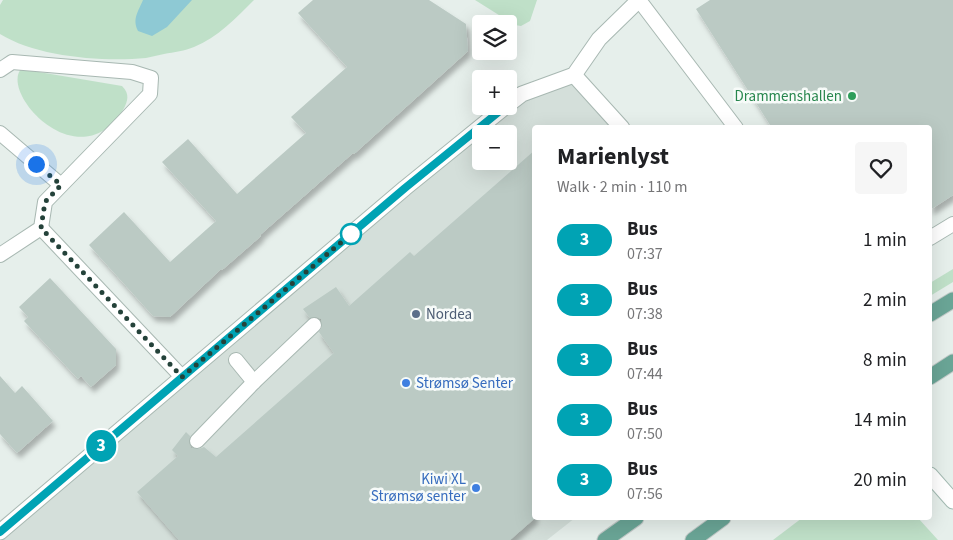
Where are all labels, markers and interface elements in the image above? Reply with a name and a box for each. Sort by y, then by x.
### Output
map controls [472,15,517,170]
button: layers [472,15,517,60]
button: + [472,70,517,115]
place label: Drammenshallen [735,86,842,107]
marker: Drammenshallen [846,90,858,102]
button: − [472,125,517,170]
text: Marienlyst [557,139,669,174]
button: heart [855,142,907,194]
your location [24,152,49,177]
text: Walk · 2 min · 110 m [557,176,688,198]
text: Bus [627,216,658,243]
unlabelled marker [340,223,362,245]
text: 3 [580,227,589,252]
text: 1 min [863,227,907,254]
text: 07:37 [627,243,663,265]
text: Bus [627,276,658,303]
text: 3 [580,287,589,312]
text: 2 min [863,287,907,314]
text: 07:38 [627,303,663,325]
place label: Nordea [426,304,472,325]
marker: Nordea [410,308,422,320]
text: Bus [627,336,658,363]
text: 3 [580,347,589,372]
text: 8 min [863,347,907,374]
text: 07:44 [627,363,663,385]
place label: Strømsø Senter [416,373,514,394]
marker: Strømsø Senter [400,377,412,389]
text: Bus [627,396,658,423]
text: 3 [580,407,589,432]
text: 14 min [853,407,907,434]
text: 07:50 [627,423,663,445]
line badge: 3 [85,430,117,462]
text: 3 [96,433,106,458]
text: Bus [627,456,658,483]
text: 3 [580,467,589,492]
text: 20 min [853,467,907,494]
place label: Kiwi XL Strømsø senter [371,469,467,507]
marker: Kiwi XL Strømsø senter [470,482,482,494]
text: 07:56 [627,483,663,505]

